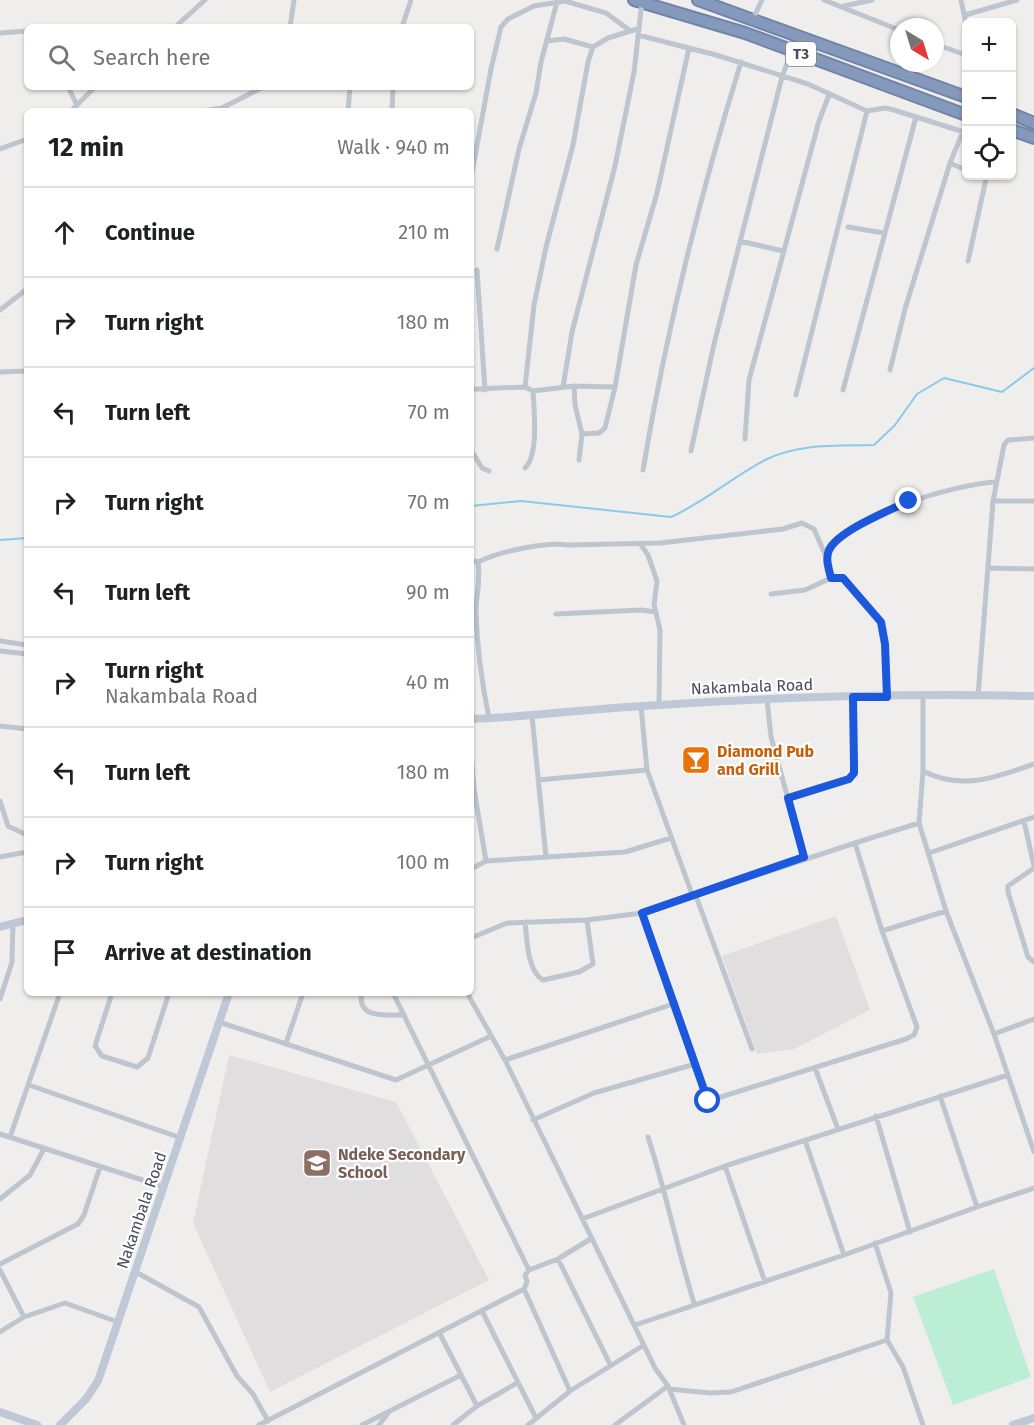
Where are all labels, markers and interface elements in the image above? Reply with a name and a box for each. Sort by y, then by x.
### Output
north arrow [890,18,944,72]
map controls [962,18,1016,180]
button: + [962,18,1016,72]
search box [24,24,474,90]
icon: search [45,41,78,74]
road number: T3 [786,42,816,66]
text: Search here [93,44,211,71]
button: − [962,72,1016,126]
button: locate [962,126,1016,180]
text: 12 min [48,132,124,163]
text: Walk · 940 m [337,135,450,159]
icon: ahead [48,216,81,249]
text: Continue [105,219,195,246]
text: 210 m [398,220,450,244]
icon: right [48,306,81,339]
text: Turn right [105,309,204,336]
text: 180 m [397,310,450,334]
icon: left [48,396,81,429]
text: Turn left [105,399,190,426]
text: 70 m [408,400,450,424]
icon: right [48,486,81,519]
route end [895,487,921,513]
text: Turn right [105,489,204,516]
text: 70 m [408,490,450,514]
icon: left [48,576,81,609]
text: Turn left [105,579,190,606]
text: 90 m [406,580,450,604]
text: Turn right [105,657,204,684]
icon: right [48,666,81,699]
text: 40 m [406,670,450,694]
street label: Nakambala Road [691,675,813,698]
text: Nakambala Road [105,684,258,708]
place label: Diamond Pub and Grill [717,742,814,779]
bar icon: Diamond Pub and Grill [680,744,712,776]
icon: left [48,756,81,789]
text: Turn left [105,759,190,786]
text: 180 m [397,760,450,784]
icon: right [48,846,81,879]
text: Turn right [105,849,204,876]
text: 100 m [397,850,450,874]
icon: arrive [48,936,81,969]
text: Arrive at destination [105,939,312,966]
route start [694,1087,720,1113]
place label: Ndeke Secondary School [338,1145,466,1182]
school or university icon: Ndeke Secondary School [301,1147,333,1179]
street label: Nakambala Road [113,1149,170,1271]

